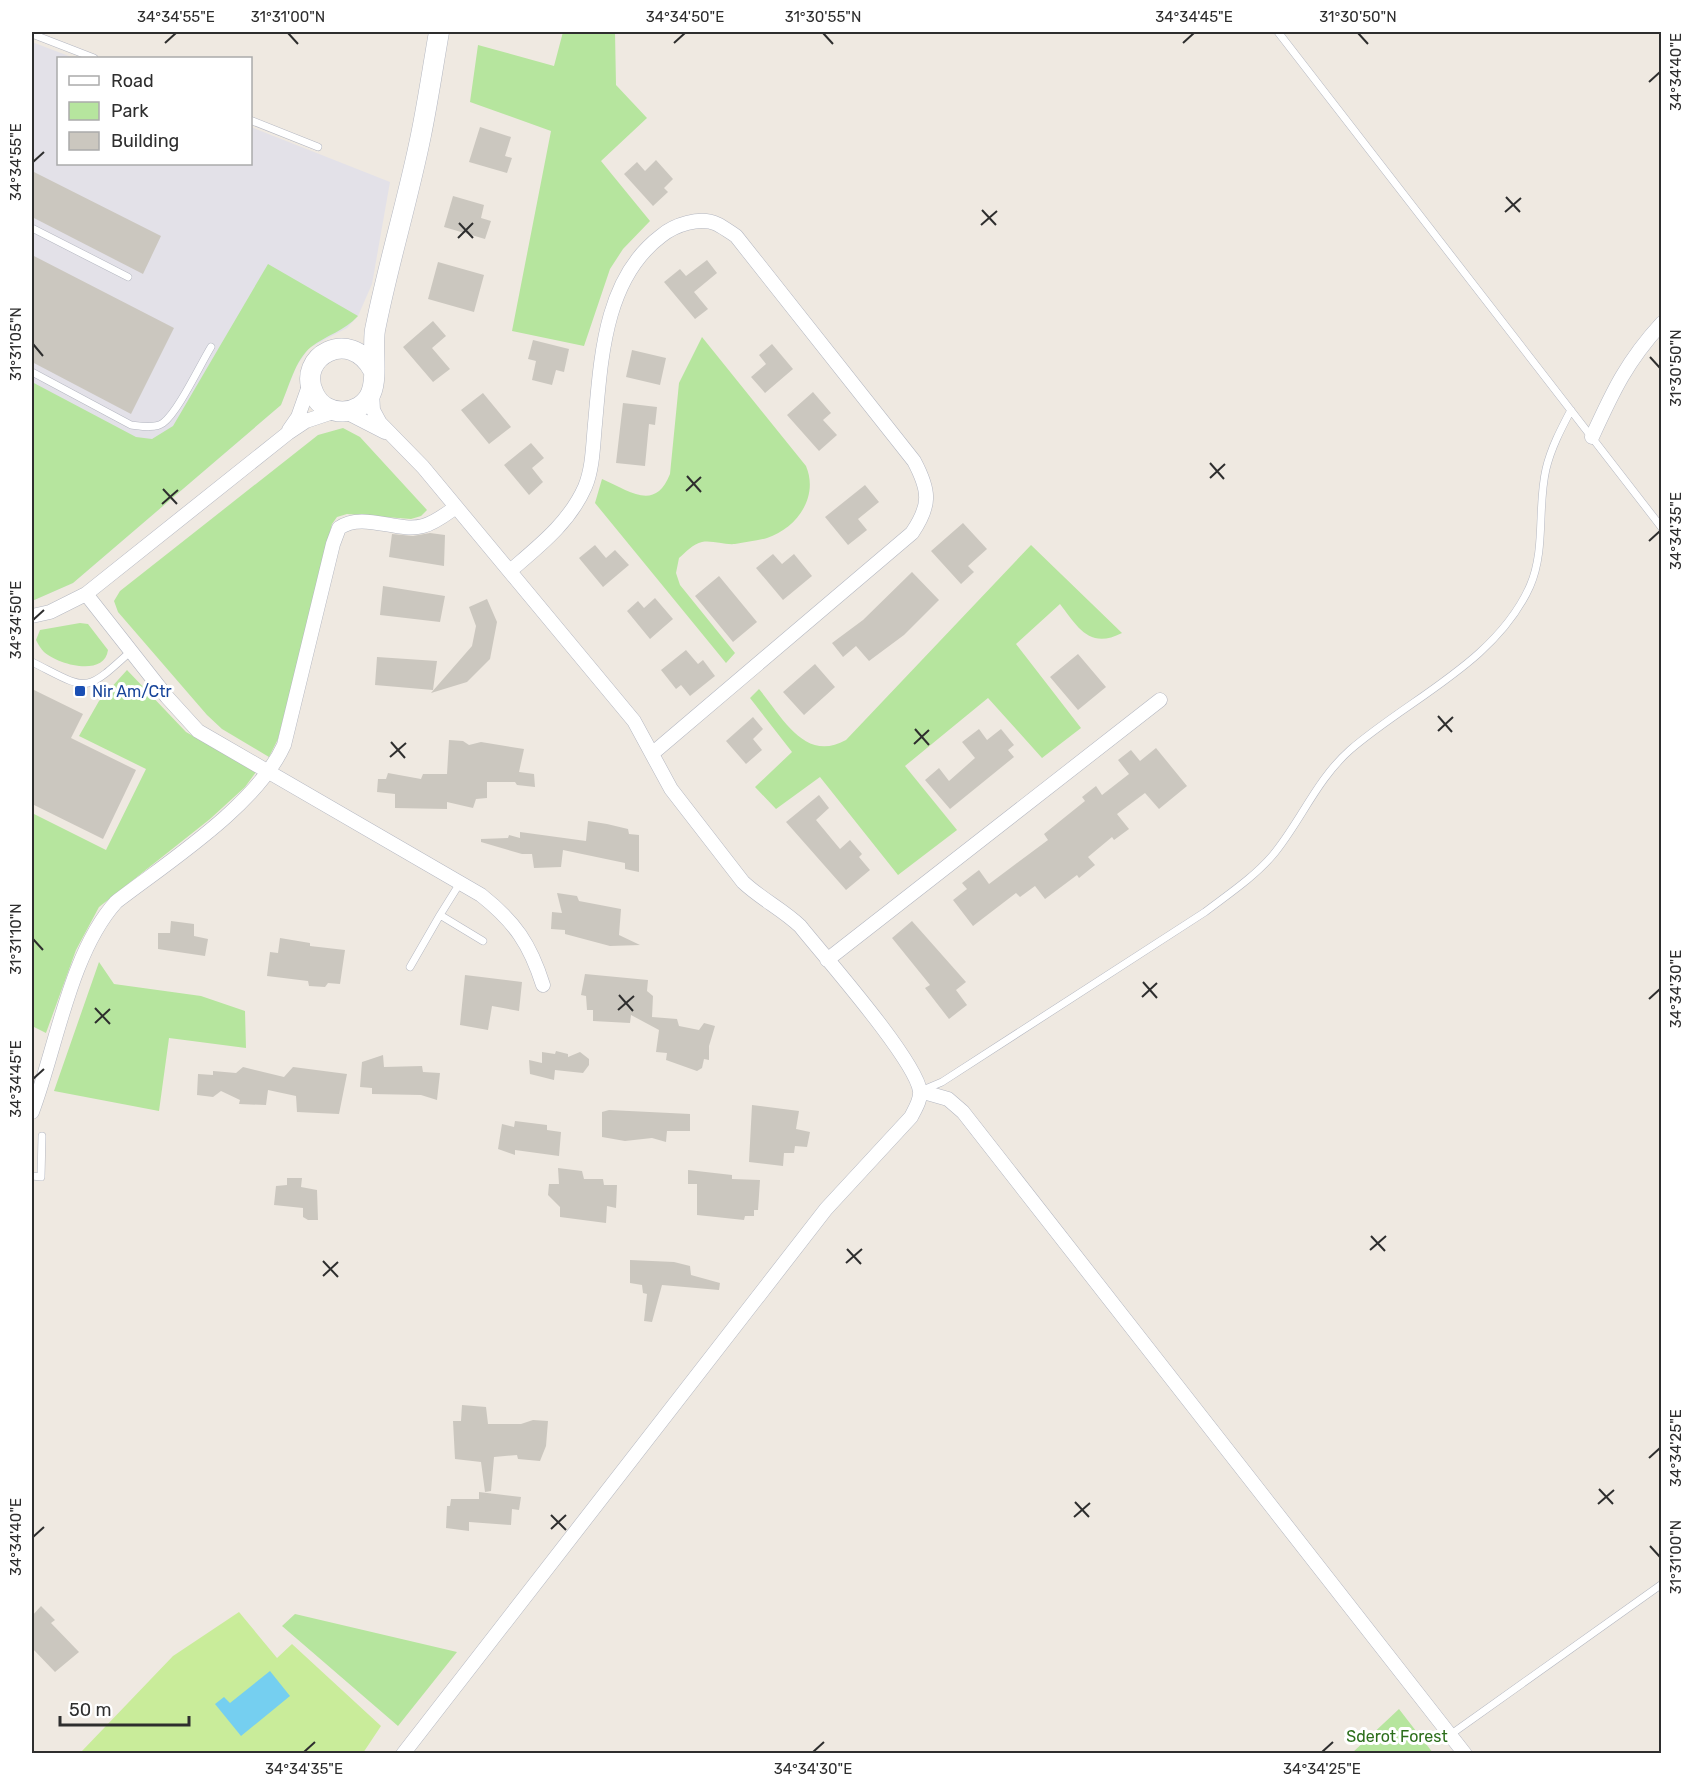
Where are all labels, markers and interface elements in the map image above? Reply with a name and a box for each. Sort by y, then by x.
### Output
text: 34°34'55"E [137,8,215,26]
text: 31°31'00"N [251,8,325,26]
text: 34°34'50"E [646,8,724,26]
text: 31°30'55"N [785,8,861,26]
text: 34°34'45"E [1155,8,1233,26]
text: 31°30'50"N [1319,8,1397,26]
text: 34°34'40"E [1667,33,1685,111]
legend [57,57,252,165]
text: Road [111,70,154,92]
text: Park [111,100,149,122]
text: 34°34'55"E [7,123,25,201]
text: Building [111,130,179,152]
text: 31°31'05"N [7,307,25,381]
text: 31°30'50"N [1667,329,1685,407]
text: 34°34'35"E [1667,492,1685,570]
text: 34°34'50"E [7,581,25,659]
place label: Nir Am/Ctr [92,682,172,701]
marker: Nir Am/Ctr [73,684,87,698]
text: 31°31'10"N [7,903,25,975]
text: 34°34'30"E [1667,950,1685,1028]
text: 34°34'45"E [7,1040,25,1118]
text: 34°34'25"E [1667,1409,1685,1487]
text: 34°34'40"E [7,1498,25,1576]
text: 31°31'00"N [1667,1520,1685,1594]
scale bar [60,1689,189,1727]
text: 50 m [69,1699,112,1721]
park label: Sderot Forest [1346,1727,1448,1746]
text: 34°34'35"E [265,1760,343,1778]
text: 34°34'30"E [774,1760,852,1778]
text: 34°34'25"E [1283,1760,1361,1778]

